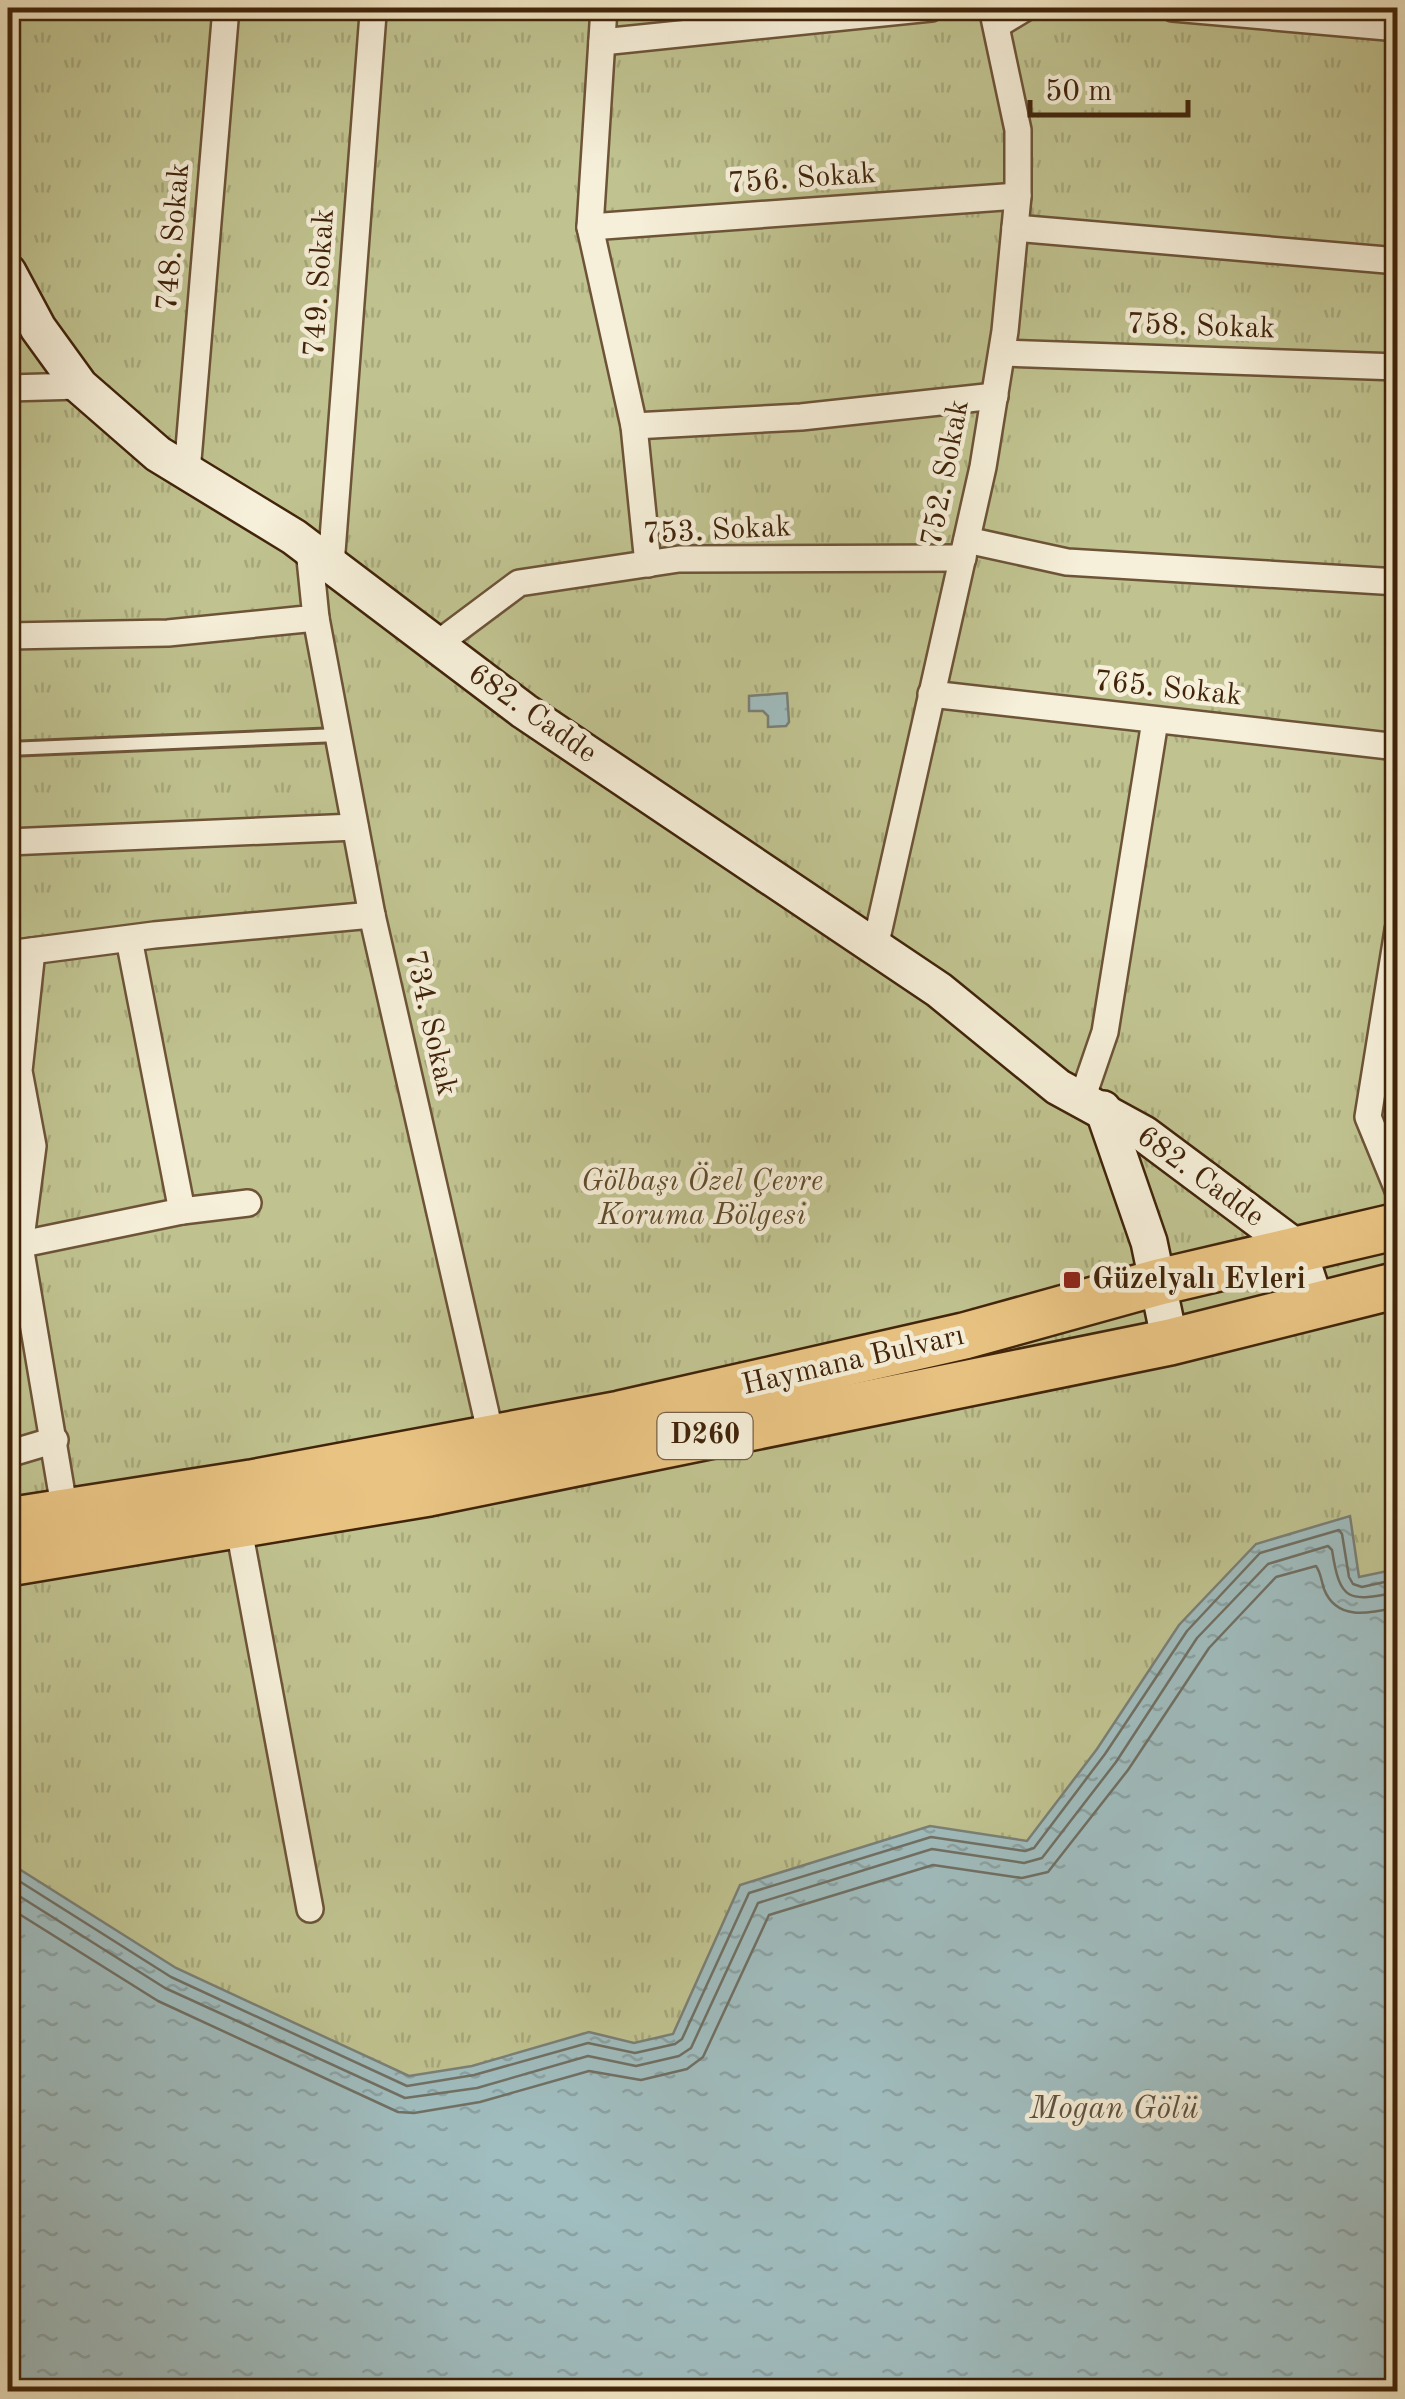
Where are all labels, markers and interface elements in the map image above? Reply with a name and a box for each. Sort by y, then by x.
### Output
scale bar [1030,55,1188,117]
text: 50 m [1045,77,1112,107]
street label: 756. Sokak [727,159,877,199]
street label: 748. Sokak [153,162,195,312]
street label: 749. Sokak [300,208,340,358]
street label: 758. Sokak [1126,309,1276,345]
street label: 752. Sokak [917,397,975,549]
street label: 753. Sokak [642,512,792,550]
street label: 682. Cadde [462,659,602,769]
street label: 765. Sokak [1093,666,1243,712]
street label: 734. Sokak [399,947,461,1099]
street label: 682. Cadde [1131,1121,1269,1233]
park label: Gölbaşı Özel Çevre Koruma Bölgesi [581,1162,823,1231]
place label: Güzelyalı Evleri [1092,1265,1306,1295]
marker: Güzelyalı Evleri [1061,1269,1083,1291]
street label: Haymana Bulvarı [739,1321,967,1401]
road number: D260 [658,1413,752,1459]
water label: Mogan Gölü [1028,2094,1199,2126]

